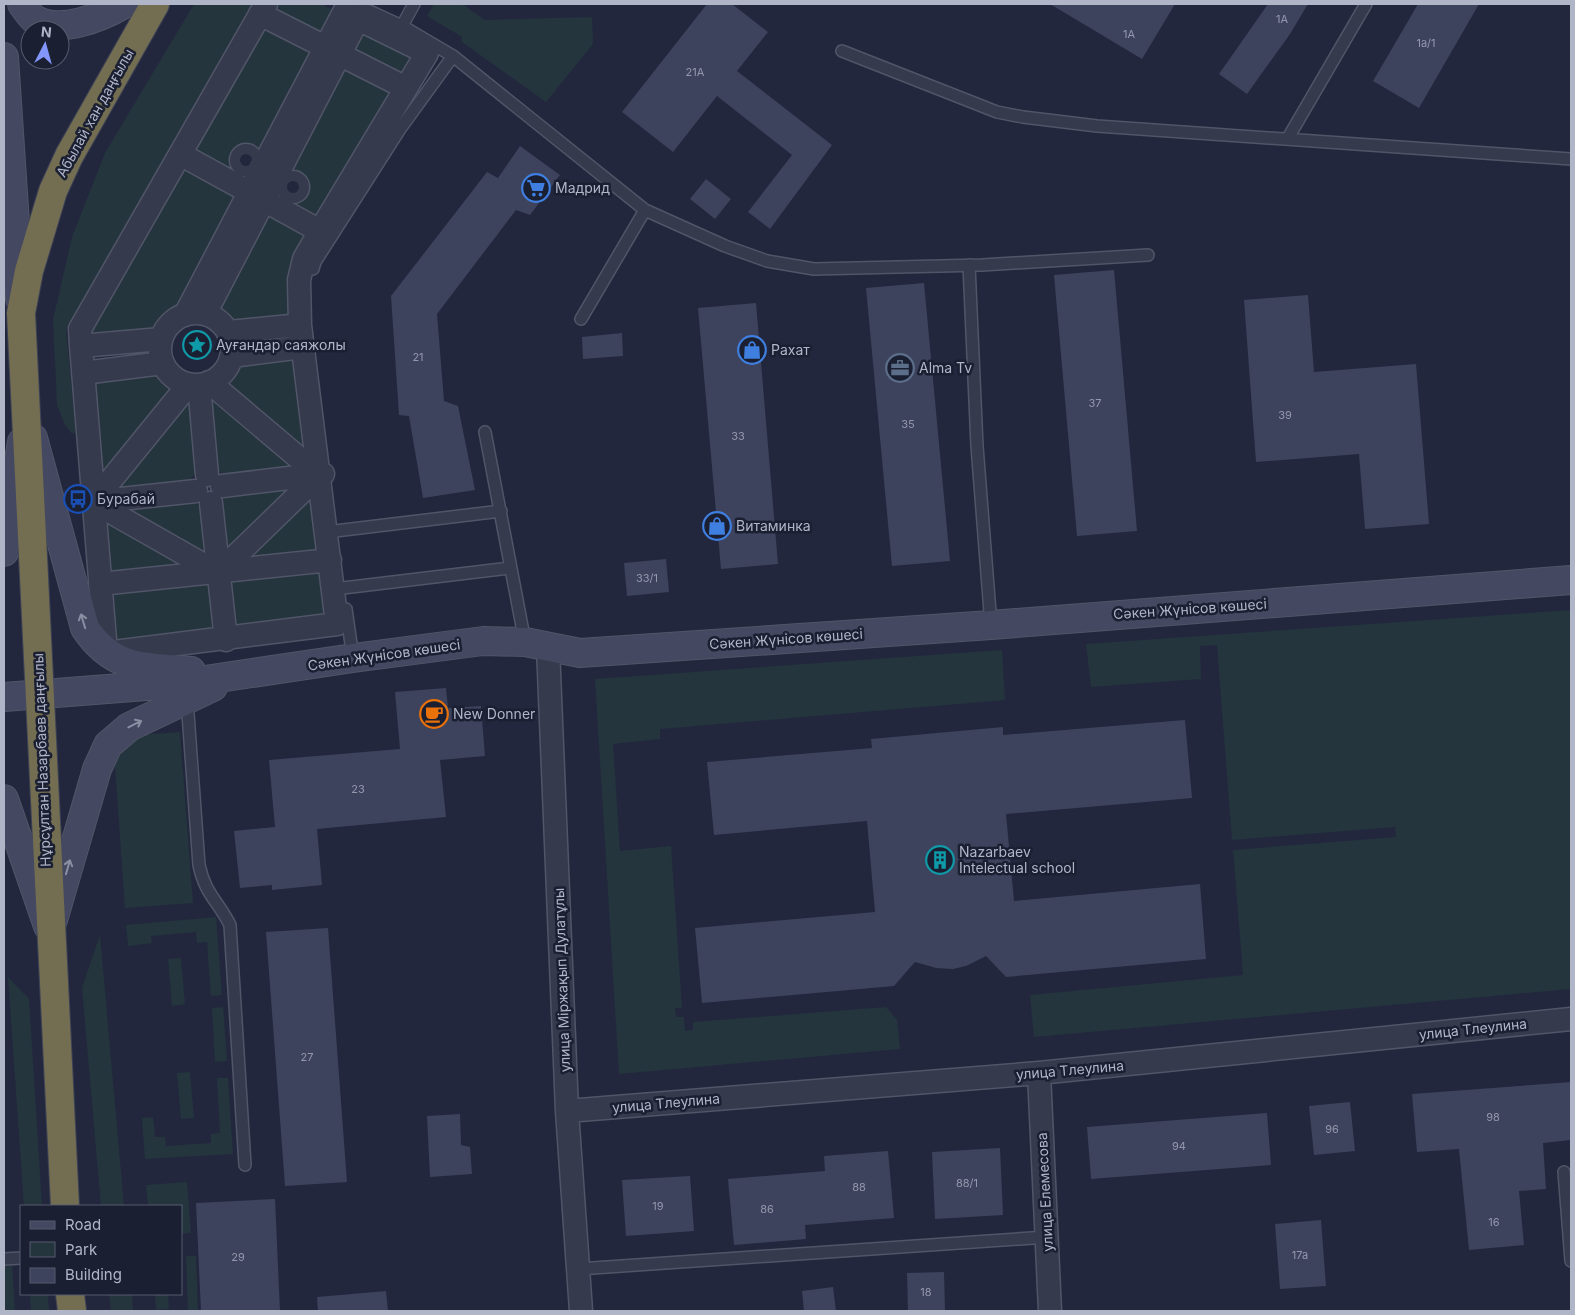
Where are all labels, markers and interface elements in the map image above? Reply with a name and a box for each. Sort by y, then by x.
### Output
house number: 1А [1276,12,1288,26]
north arrow [20,20,70,70]
text: N [40,23,53,41]
house number: 1А [1123,27,1135,41]
house number: 1а/1 [1416,36,1436,50]
street label: Абылай хан даңғылы [52,46,137,180]
house number: 21А [686,65,705,79]
supermarket icon: Мадрид [521,173,551,203]
place label: Мадрид [555,179,610,196]
place icon: Ауғандар саяжолы [182,330,212,360]
shop icon: Рахат [737,335,767,365]
place label: Ауғандар саяжолы [216,336,346,353]
place label: Рахат [771,341,810,358]
house number: 21 [412,350,424,364]
office icon: Alma Tv [885,353,915,383]
place label: Alma Tv [919,359,972,376]
house number: 37 [1088,396,1102,410]
house number: 39 [1278,408,1292,422]
house number: 35 [901,417,915,431]
house number: 33 [731,429,745,443]
bus stop icon: Бурабай [63,484,93,514]
place label: Бурабай [97,490,155,507]
shop icon: Витаминка [702,511,732,541]
place label: Витаминка [736,517,811,534]
house number: 33/1 [636,571,658,585]
street label: Сәкен Жүнісов көшесі [1113,595,1267,622]
one-way arrow [78,614,88,630]
street label: Сәкен Жүнісов көшесі [709,625,863,652]
street label: Сәкен Жүнісов көшесі [306,635,461,674]
street label: Нұрсұлтан Назарбаев даңғылы [29,653,54,867]
cafe icon: New Donner [419,699,449,729]
place label: New Donner [453,705,535,722]
one-way arrow [127,719,142,728]
house number: 23 [351,782,365,796]
place label: Nazarbaev Intelectual school [959,843,1075,876]
building icon: Nazarbaev Intelectual school [925,845,955,875]
one-way arrow [64,859,74,875]
street label: улица Міржақып Дулатұлы [550,888,573,1073]
street label: улица Тлеулина [1418,1014,1528,1043]
house number: 27 [301,1050,313,1064]
street label: улица Тлеулина [1015,1056,1125,1083]
street label: улица Тлеулина [611,1089,721,1116]
house number: 98 [1486,1110,1500,1124]
house number: 96 [1325,1122,1339,1136]
street label: улица Елемесова [1033,1132,1056,1252]
house number: 94 [1172,1139,1186,1153]
house number: 88/1 [956,1176,978,1190]
house number: 88 [852,1180,866,1194]
house number: 19 [652,1199,664,1213]
house number: 86 [760,1202,774,1216]
legend [20,1205,182,1295]
text: Road [65,1215,101,1234]
house number: 16 [1488,1215,1500,1229]
text: Park [65,1240,98,1259]
house number: 17а [1292,1248,1308,1262]
house number: 29 [231,1250,245,1264]
text: Building [65,1265,122,1284]
house number: 18 [920,1285,932,1299]

